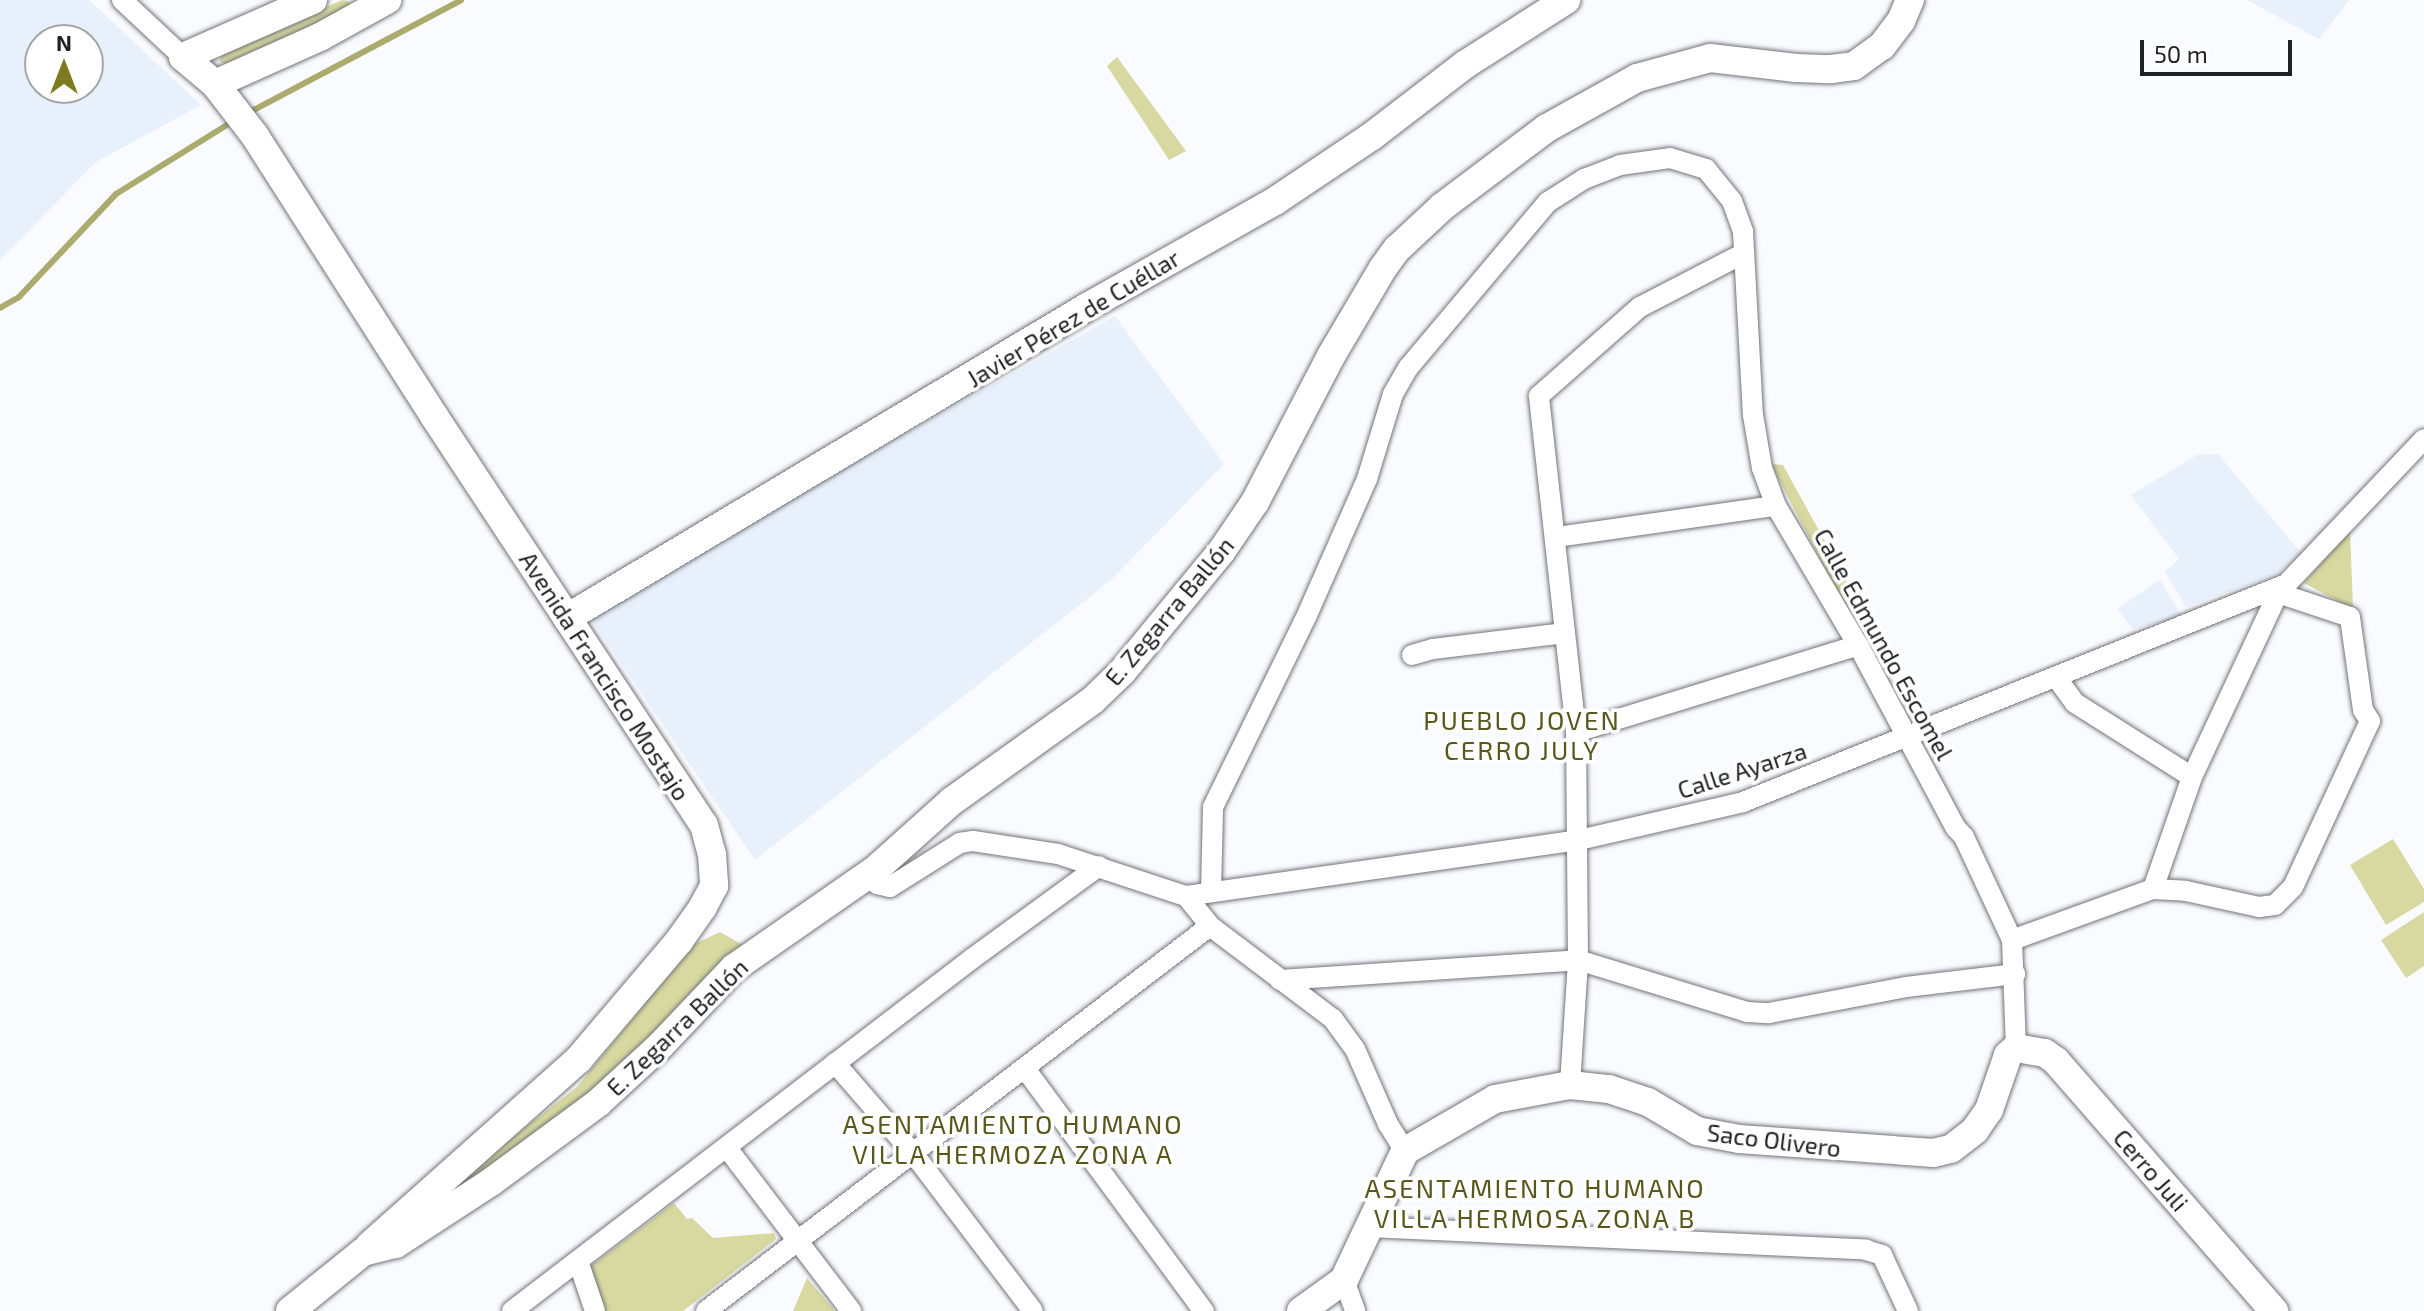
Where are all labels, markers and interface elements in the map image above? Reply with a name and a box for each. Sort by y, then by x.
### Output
north arrow [24,24,104,104]
scale bar [2144,24,2296,74]
text: N [56,29,72,55]
text: 50 m [2154,39,2208,68]
street label: Javier Pérez de Cuéllar [961,243,1185,393]
street label: Calle Edmundo Escomel [1808,523,1960,765]
street label: E. Zegarra Ballón [1099,531,1239,691]
street label: Avenida Francisco Mostajo [514,546,696,806]
district label: PUEBLO JOVEN CERRO JULY [1423,704,1621,766]
street label: Calle Ayarza [1674,736,1810,804]
street label: E. Zegarra Ballón [601,952,753,1102]
district label: ASENTAMIENTO HUMANO VILLA HERMOZA ZONA A [842,1108,1184,1170]
street label: Saco Olivero [1705,1118,1843,1162]
street label: Cerro Juli [2108,1123,2194,1217]
district label: ASENTAMIENTO HUMANO VILLA HERMOSA ZONA B [1364,1172,1706,1234]

